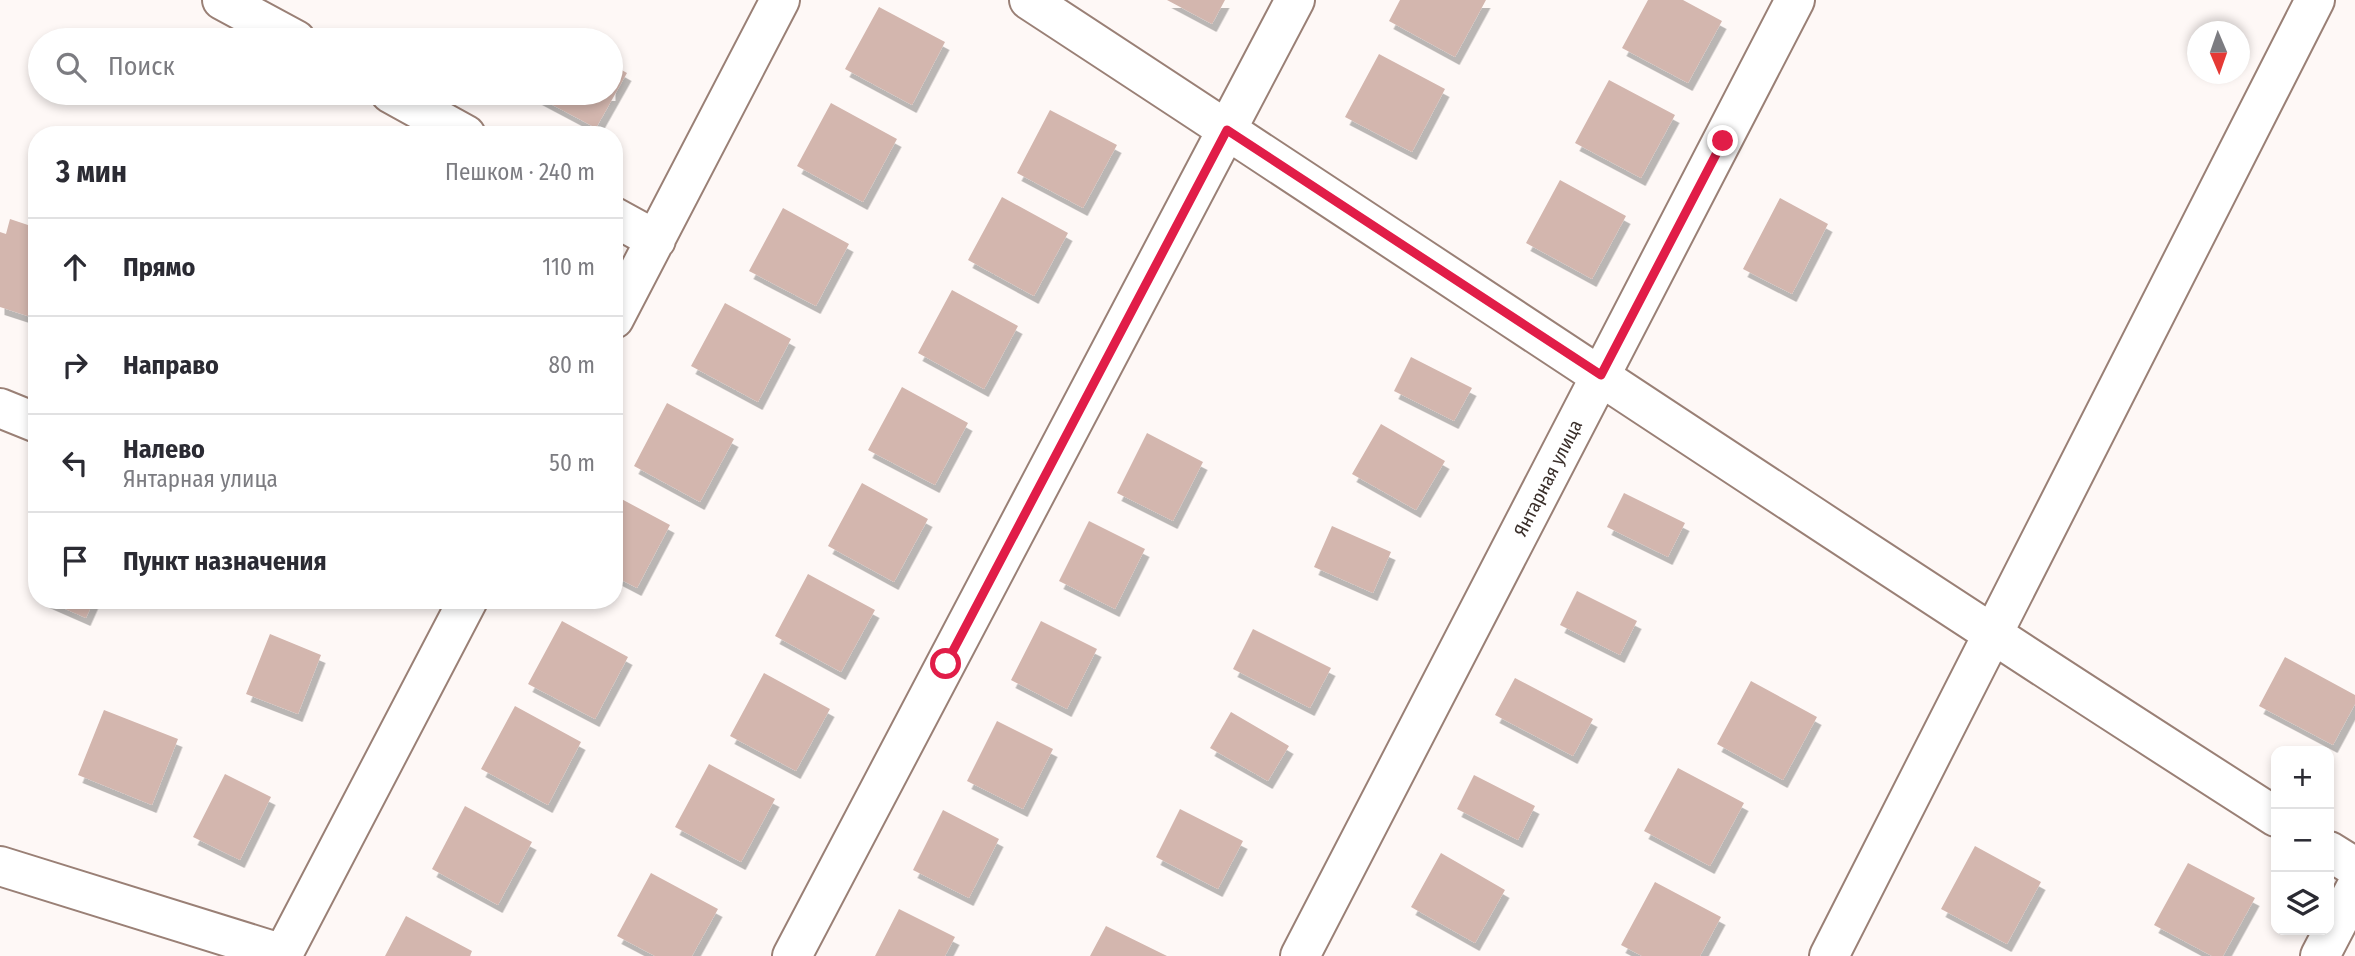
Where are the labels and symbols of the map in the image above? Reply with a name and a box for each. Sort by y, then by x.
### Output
north arrow [2187,21,2250,84]
route end [1707,125,1738,156]
street label: Янтарная улица [1509,416,1587,540]
route start [930,648,961,679]

